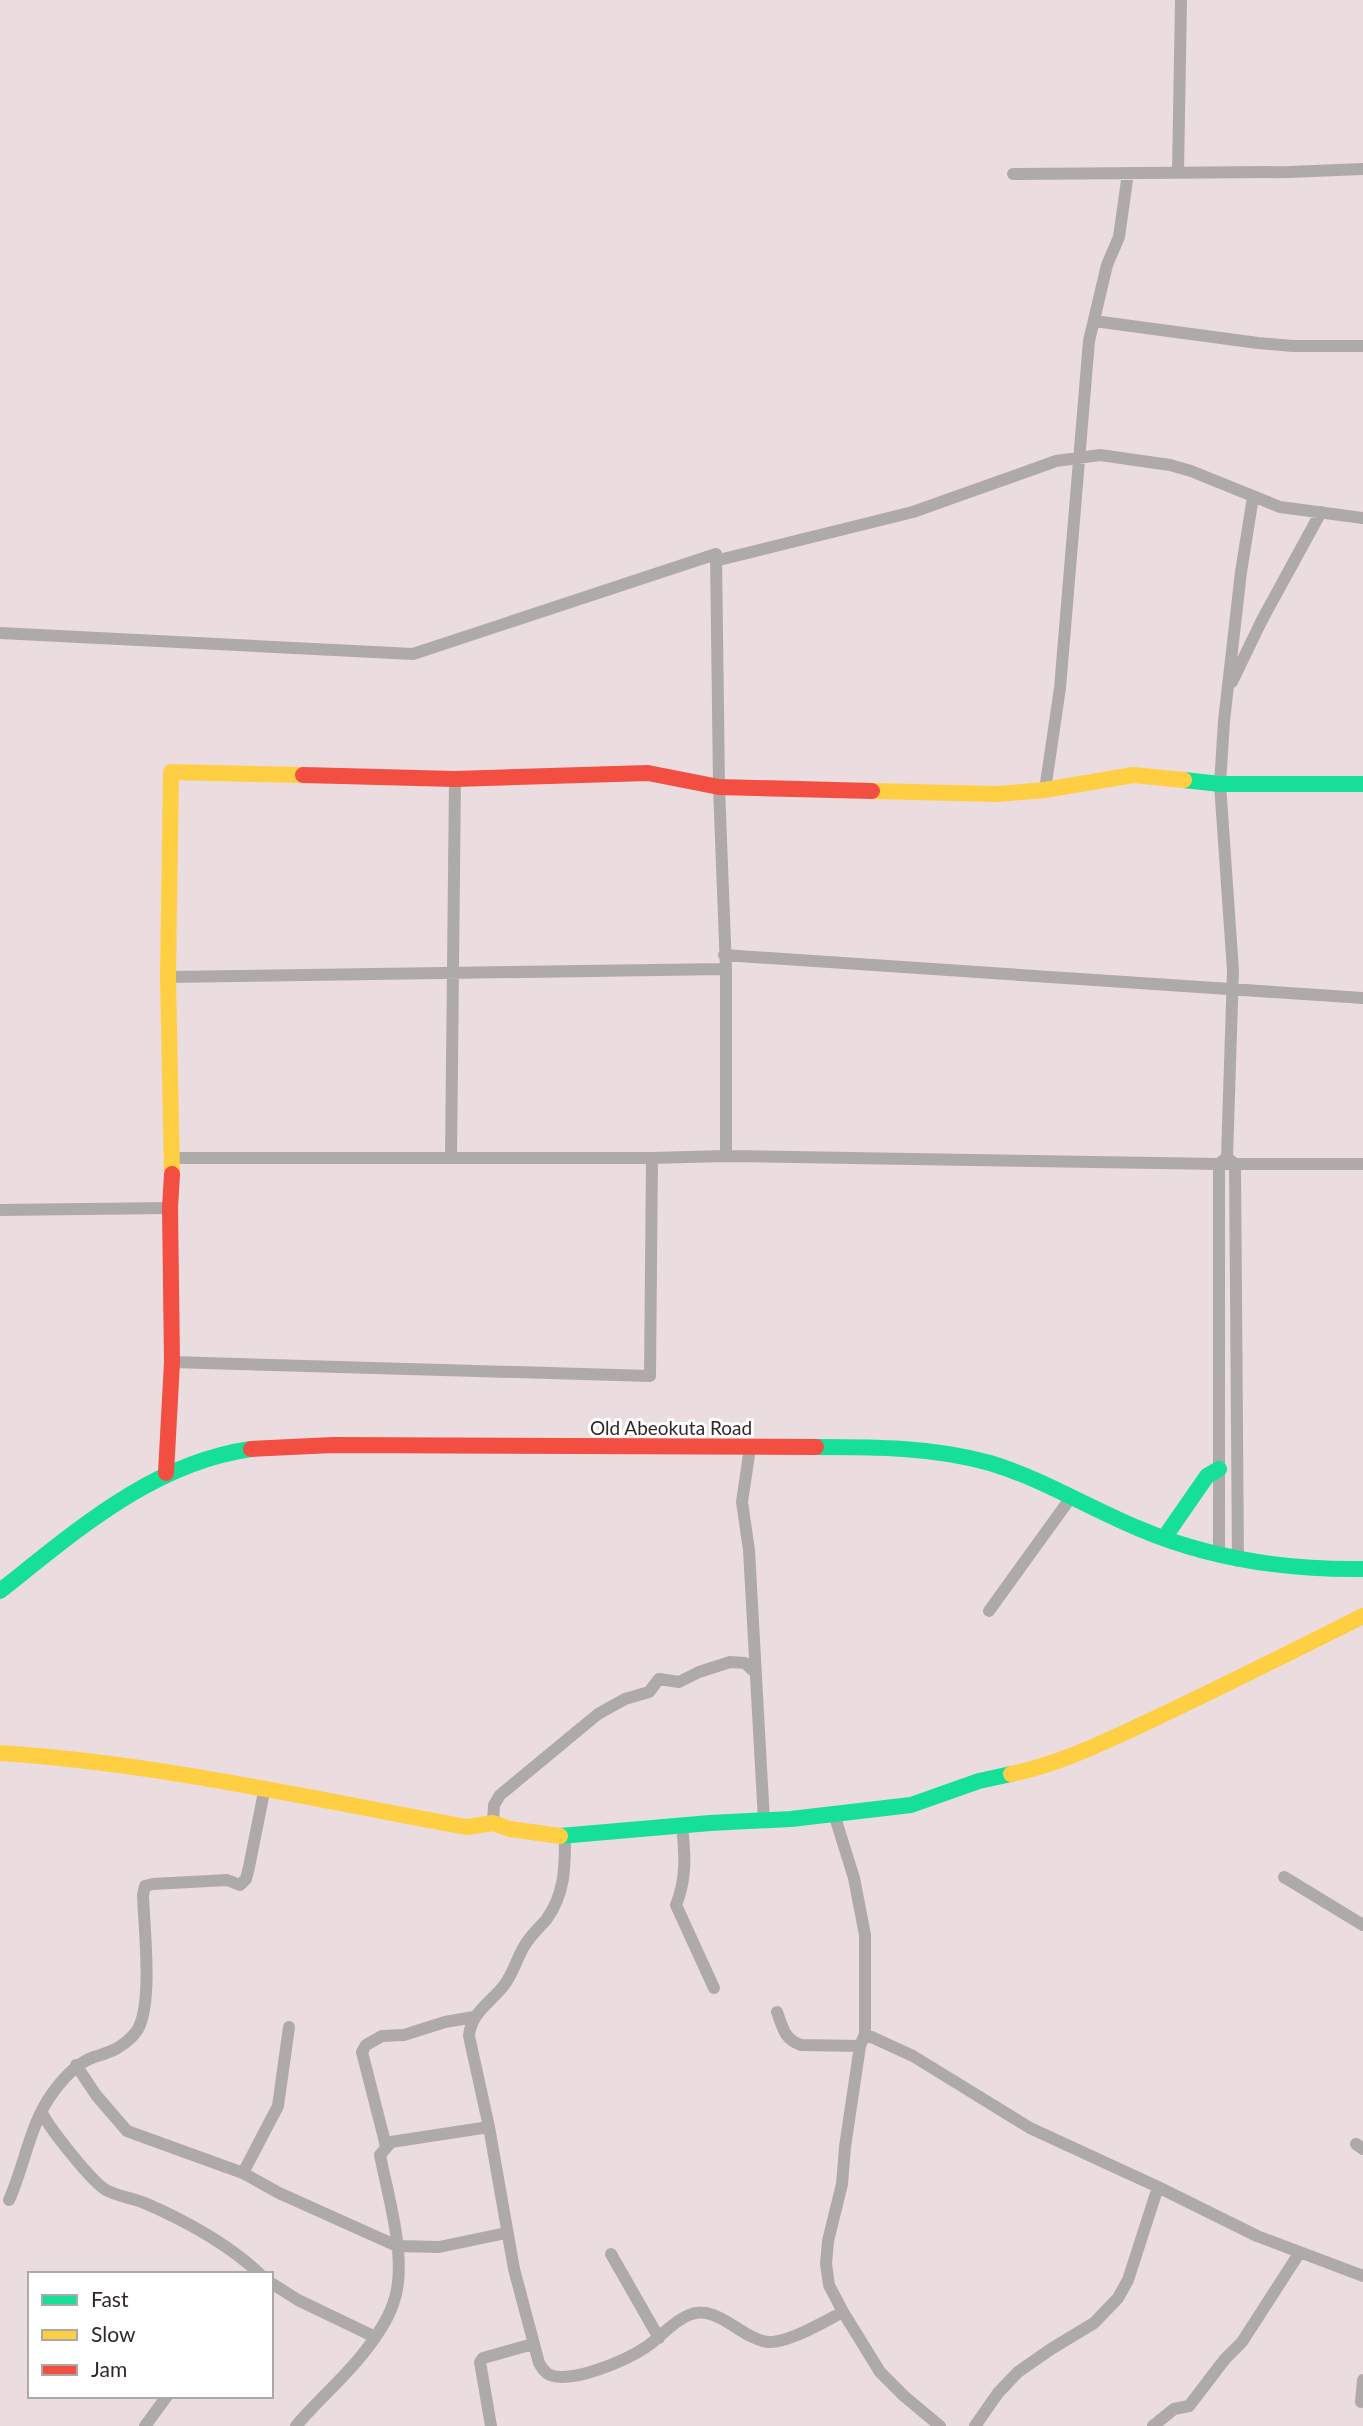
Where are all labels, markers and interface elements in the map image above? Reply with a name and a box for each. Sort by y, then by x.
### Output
street label: Old Abeokuta Road [590,1416,752,1439]
legend [28,2272,273,2398]
text: Fast [91,2286,129,2311]
text: Slow [91,2321,136,2346]
text: Jam [91,2356,127,2381]

